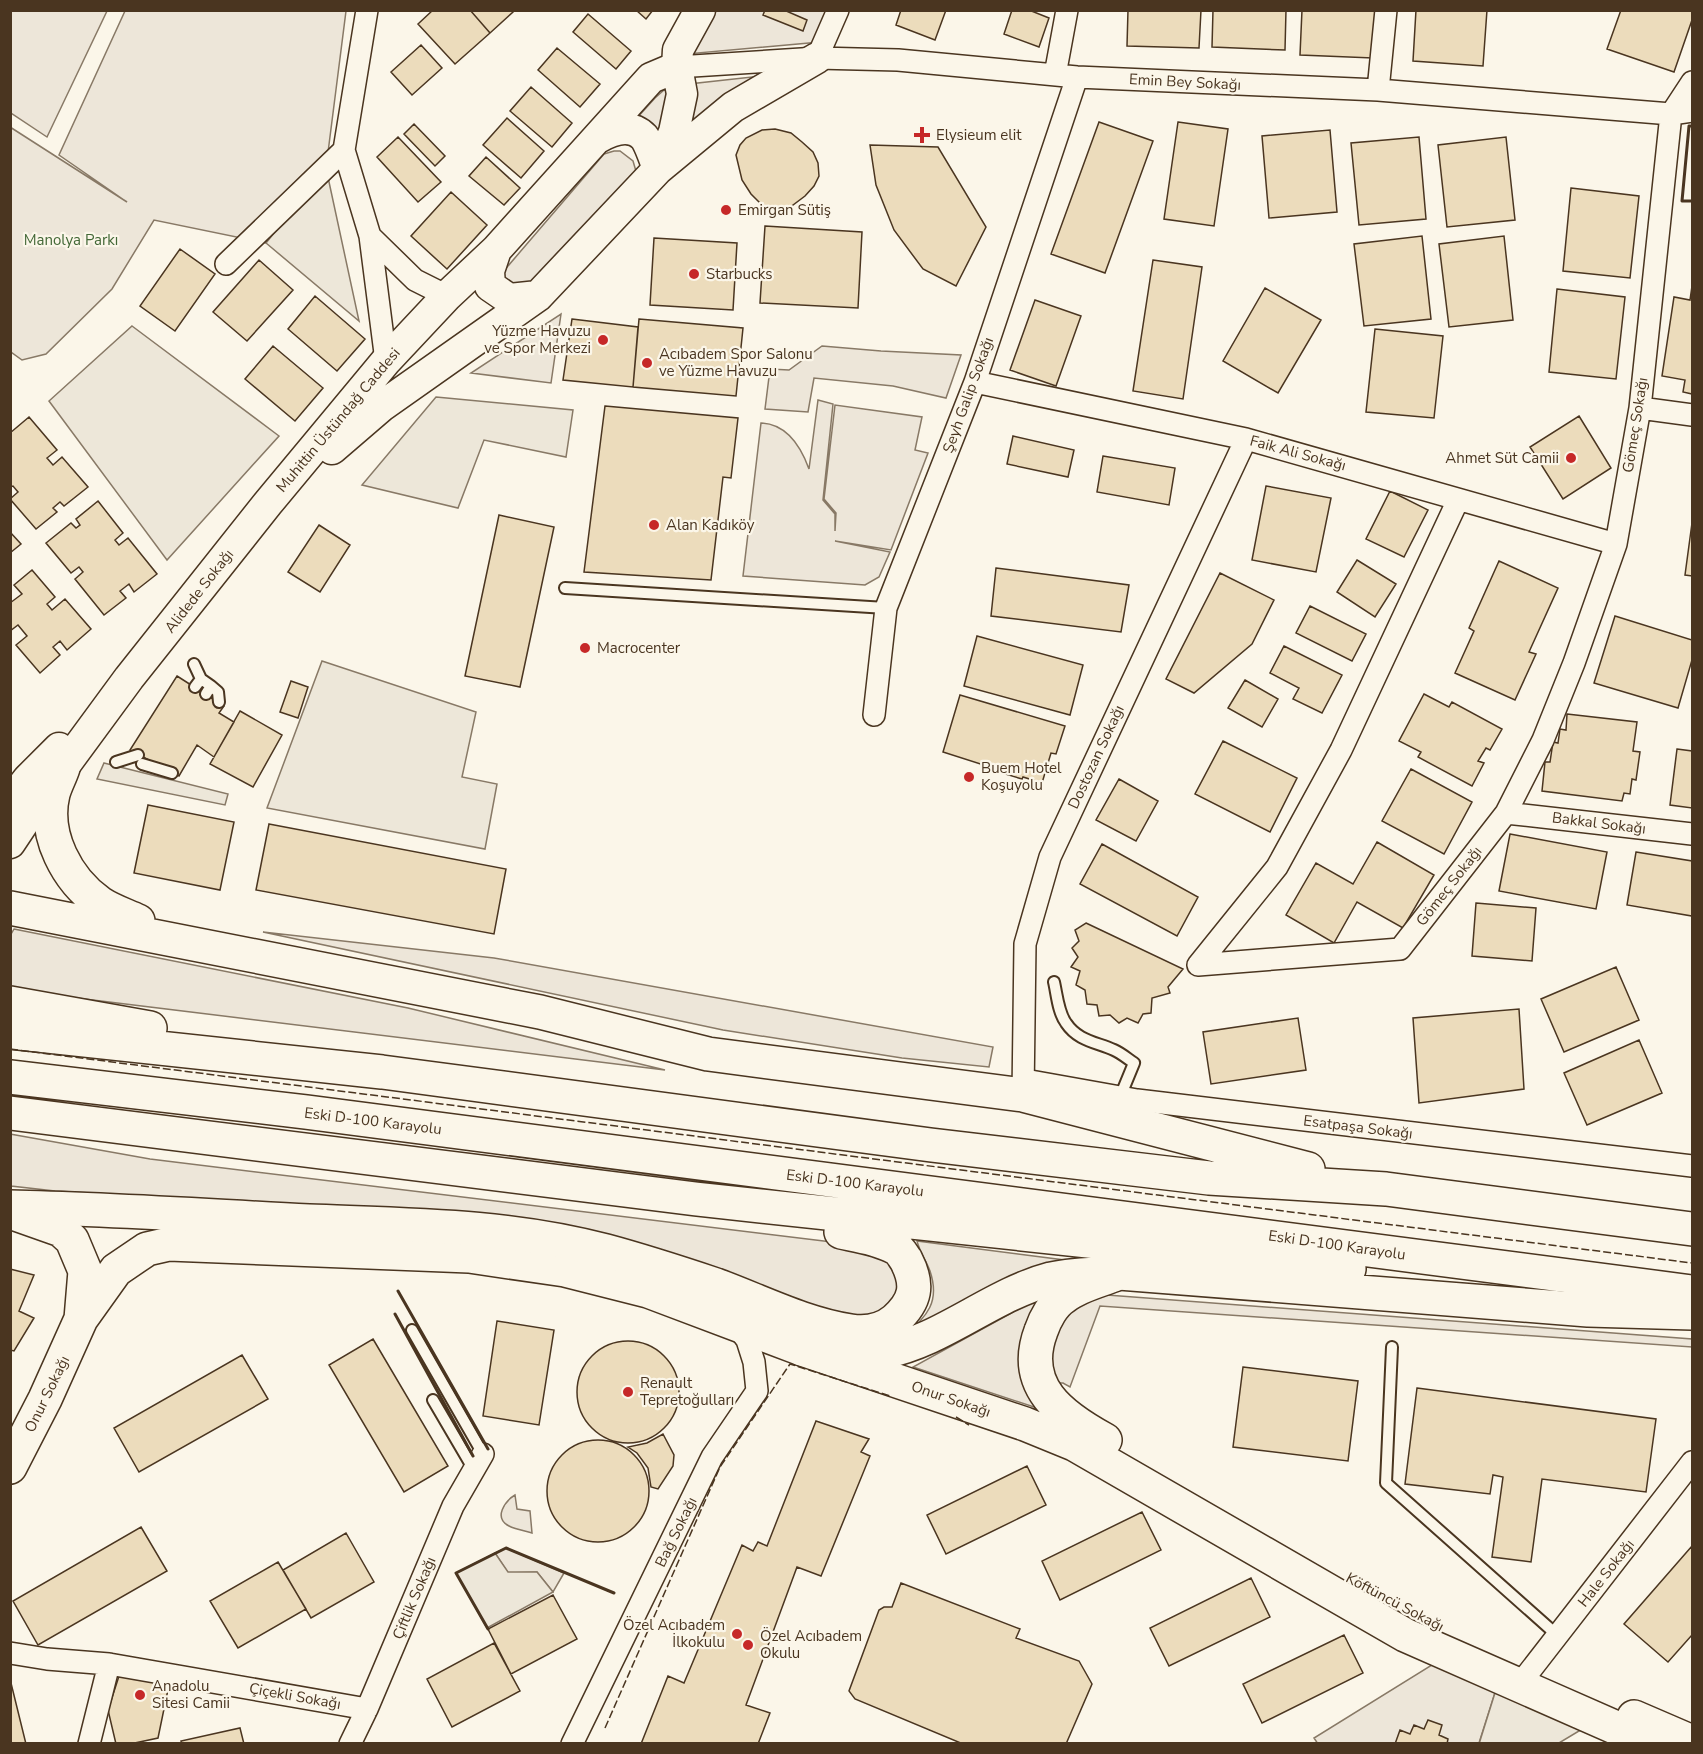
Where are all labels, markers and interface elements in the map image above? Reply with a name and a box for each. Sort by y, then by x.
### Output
street label: Emin Bey Sokağı [1128,69,1242,95]
place label: Elysieum elit [936,125,1022,145]
marker: Elysieum elit [913,126,931,144]
place label: Emirgan Sütiş [738,200,831,220]
marker: Emirgan Sütiş [719,203,733,217]
park label: Manolya Parkı [24,230,118,250]
place label: Starbucks [706,264,772,284]
marker: Starbucks [687,267,701,281]
place label: Yüzme Havuzu ve Spor Merkezi [484,321,591,358]
marker: Yüzme Havuzu ve Spor Merkezi [596,333,610,347]
street label: Şeyh Galip Sokağı [938,334,998,456]
street label: Muhittin Üstündağ Caddesi [272,343,404,497]
place label: Acıbadem Spor Salonu ve Yüzme Havuzu [659,344,813,381]
marker: Acıbadem Spor Salonu ve Yüzme Havuzu [640,356,654,370]
street label: Gömeç Sokağı [1618,376,1652,474]
street label: Faik Ali Sokağı [1248,431,1348,475]
place label: Ahmet Süt Camii [1445,448,1559,468]
marker: Ahmet Süt Camii [1564,451,1578,465]
place label: Alan Kadıköy [666,515,755,535]
marker: Alan Kadıköy [647,518,661,532]
street label: Alidede Sokağı [160,545,238,637]
place label: Macrocenter [597,638,681,658]
marker: Macrocenter [578,641,592,655]
street label: Dostozan Sokağı [1063,702,1129,812]
place label: Buem Hotel Koşuyolu [981,758,1062,795]
marker: Buem Hotel Koşuyolu [962,770,976,784]
street label: Bakkal Sokağı [1551,807,1647,839]
street label: Gömeç Sokağı [1412,842,1486,930]
street label: Eski D-100 Karayolu [303,1103,443,1139]
street label: Esatpaşa Sokağı [1302,1110,1414,1144]
street label: Eski D-100 Karayolu [785,1165,925,1201]
street label: Eski D-100 Karayolu [1267,1225,1407,1265]
street label: Onur Sokağı [20,1352,74,1436]
place label: Renault Tepretoğulları [640,1373,734,1410]
street label: Onur Sokağı [909,1376,993,1422]
marker: Renault Tepretoğulları [621,1385,635,1399]
street label: Bağ Sokağı [650,1493,702,1571]
street label: Hale Sokağı [1573,1535,1639,1611]
street label: Çiftlik Sokağı [388,1554,440,1642]
street label: Köftüncü Sokağı [1342,1568,1448,1636]
place label: Özel Acıbadem İlkokulu [623,1615,725,1652]
place label: Özel Acıbadem Okulu [760,1626,862,1663]
marker: Özel Acıbadem İlkokulu [730,1627,744,1641]
marker: Özel Acıbadem Okulu [741,1638,755,1652]
place label: Anadolu Sitesi Camii [152,1676,230,1713]
street label: Çiçekli Sokağı [248,1678,342,1714]
marker: Anadolu Sitesi Camii [133,1688,147,1702]

